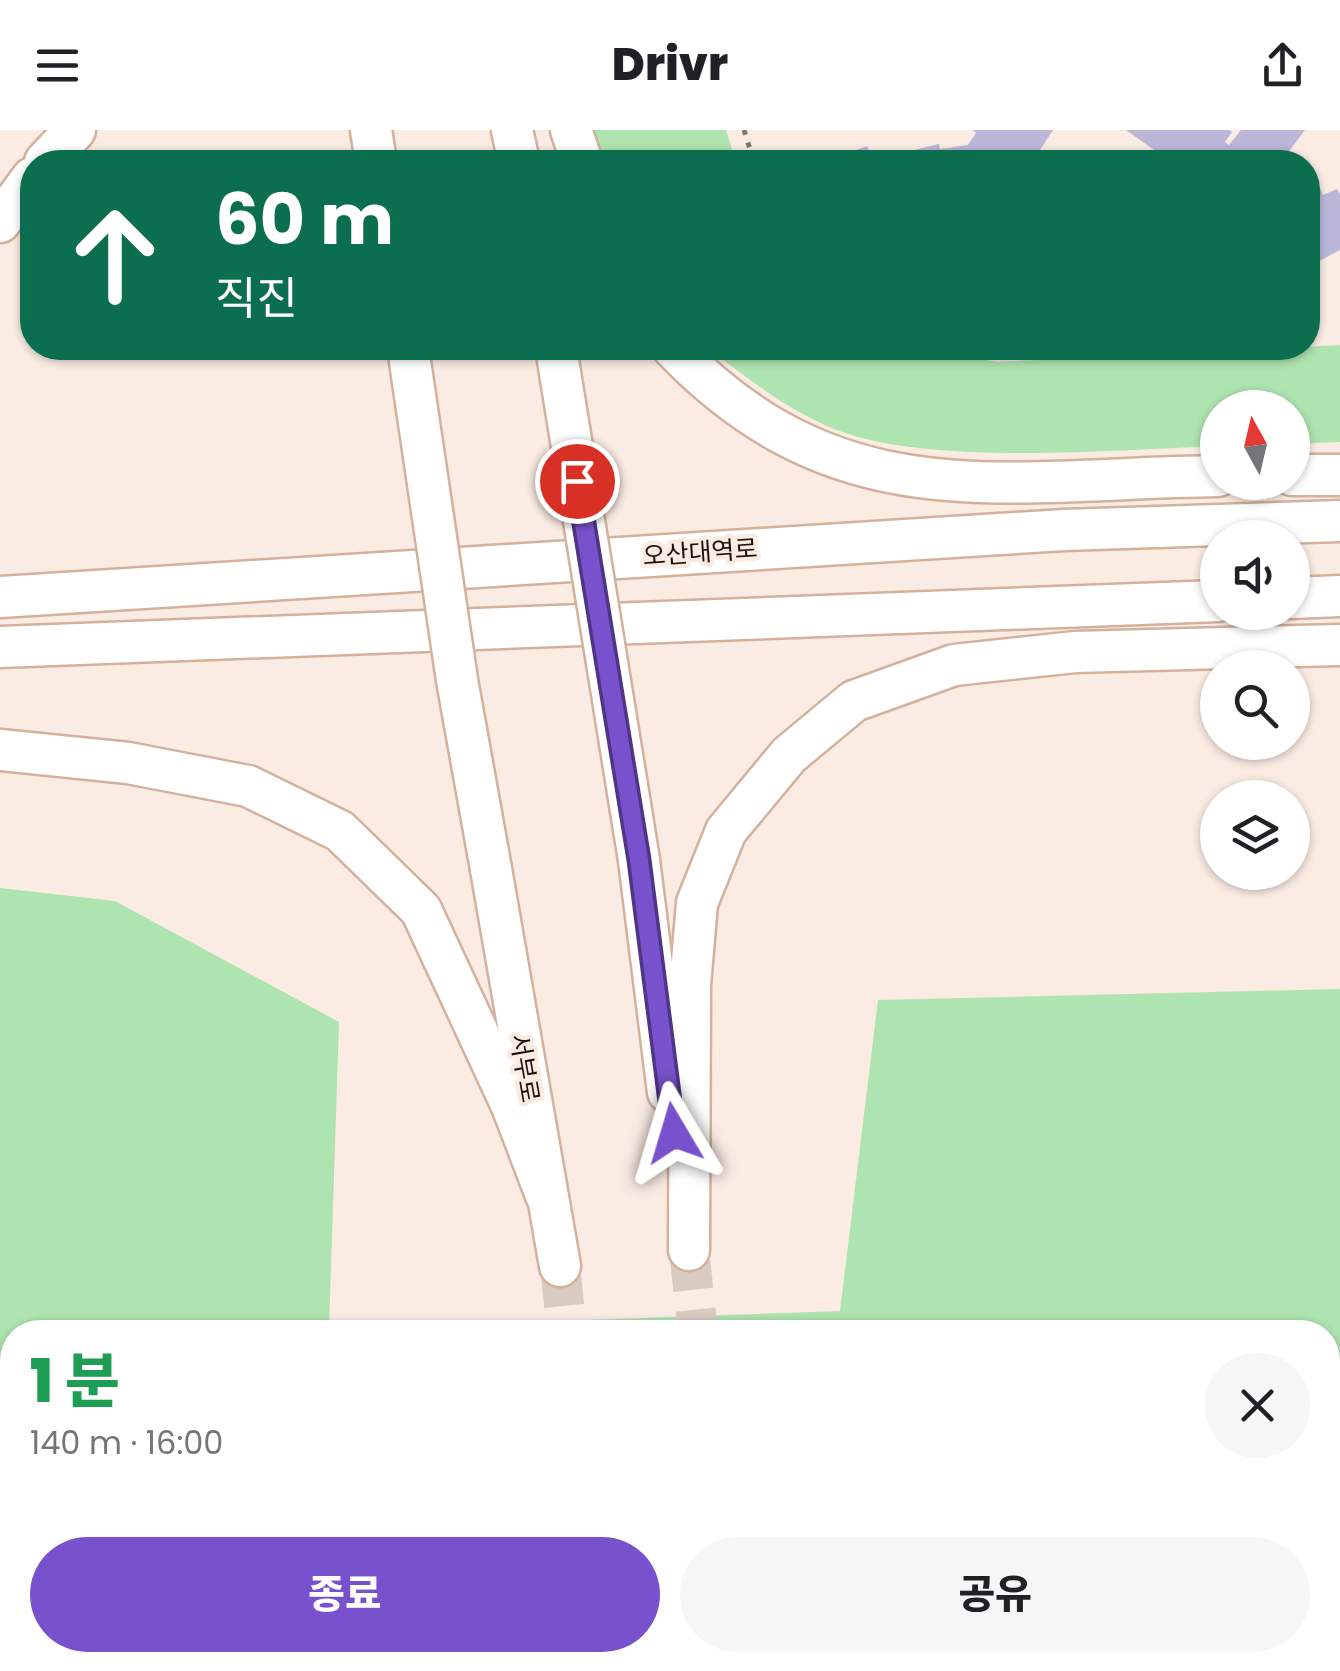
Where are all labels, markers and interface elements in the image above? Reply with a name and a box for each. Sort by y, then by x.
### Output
text: Drivr [612,33,728,96]
icon: menu [30,38,85,93]
icon: share [1255,38,1310,93]
text: 60 m [215,170,394,269]
icon: ahead [50,190,180,320]
text: 직진 [215,267,298,330]
north arrow [1200,390,1310,500]
map controls [1200,390,1310,890]
pin [535,439,620,524]
icon: arrive [550,454,605,509]
button: sound [1200,520,1310,630]
street label: 오산대역로 [641,531,759,574]
button: search [1200,650,1310,760]
button: layers [1200,780,1310,890]
street label: 서부로 [501,1031,548,1105]
position arrow [622,1081,726,1185]
text: 1 분 [30,1339,120,1423]
button: close [1205,1353,1310,1458]
text: 140 m · 16:00 [30,1420,223,1465]
button: 종료 [30,1537,660,1652]
button: 공유 [680,1537,1310,1652]

